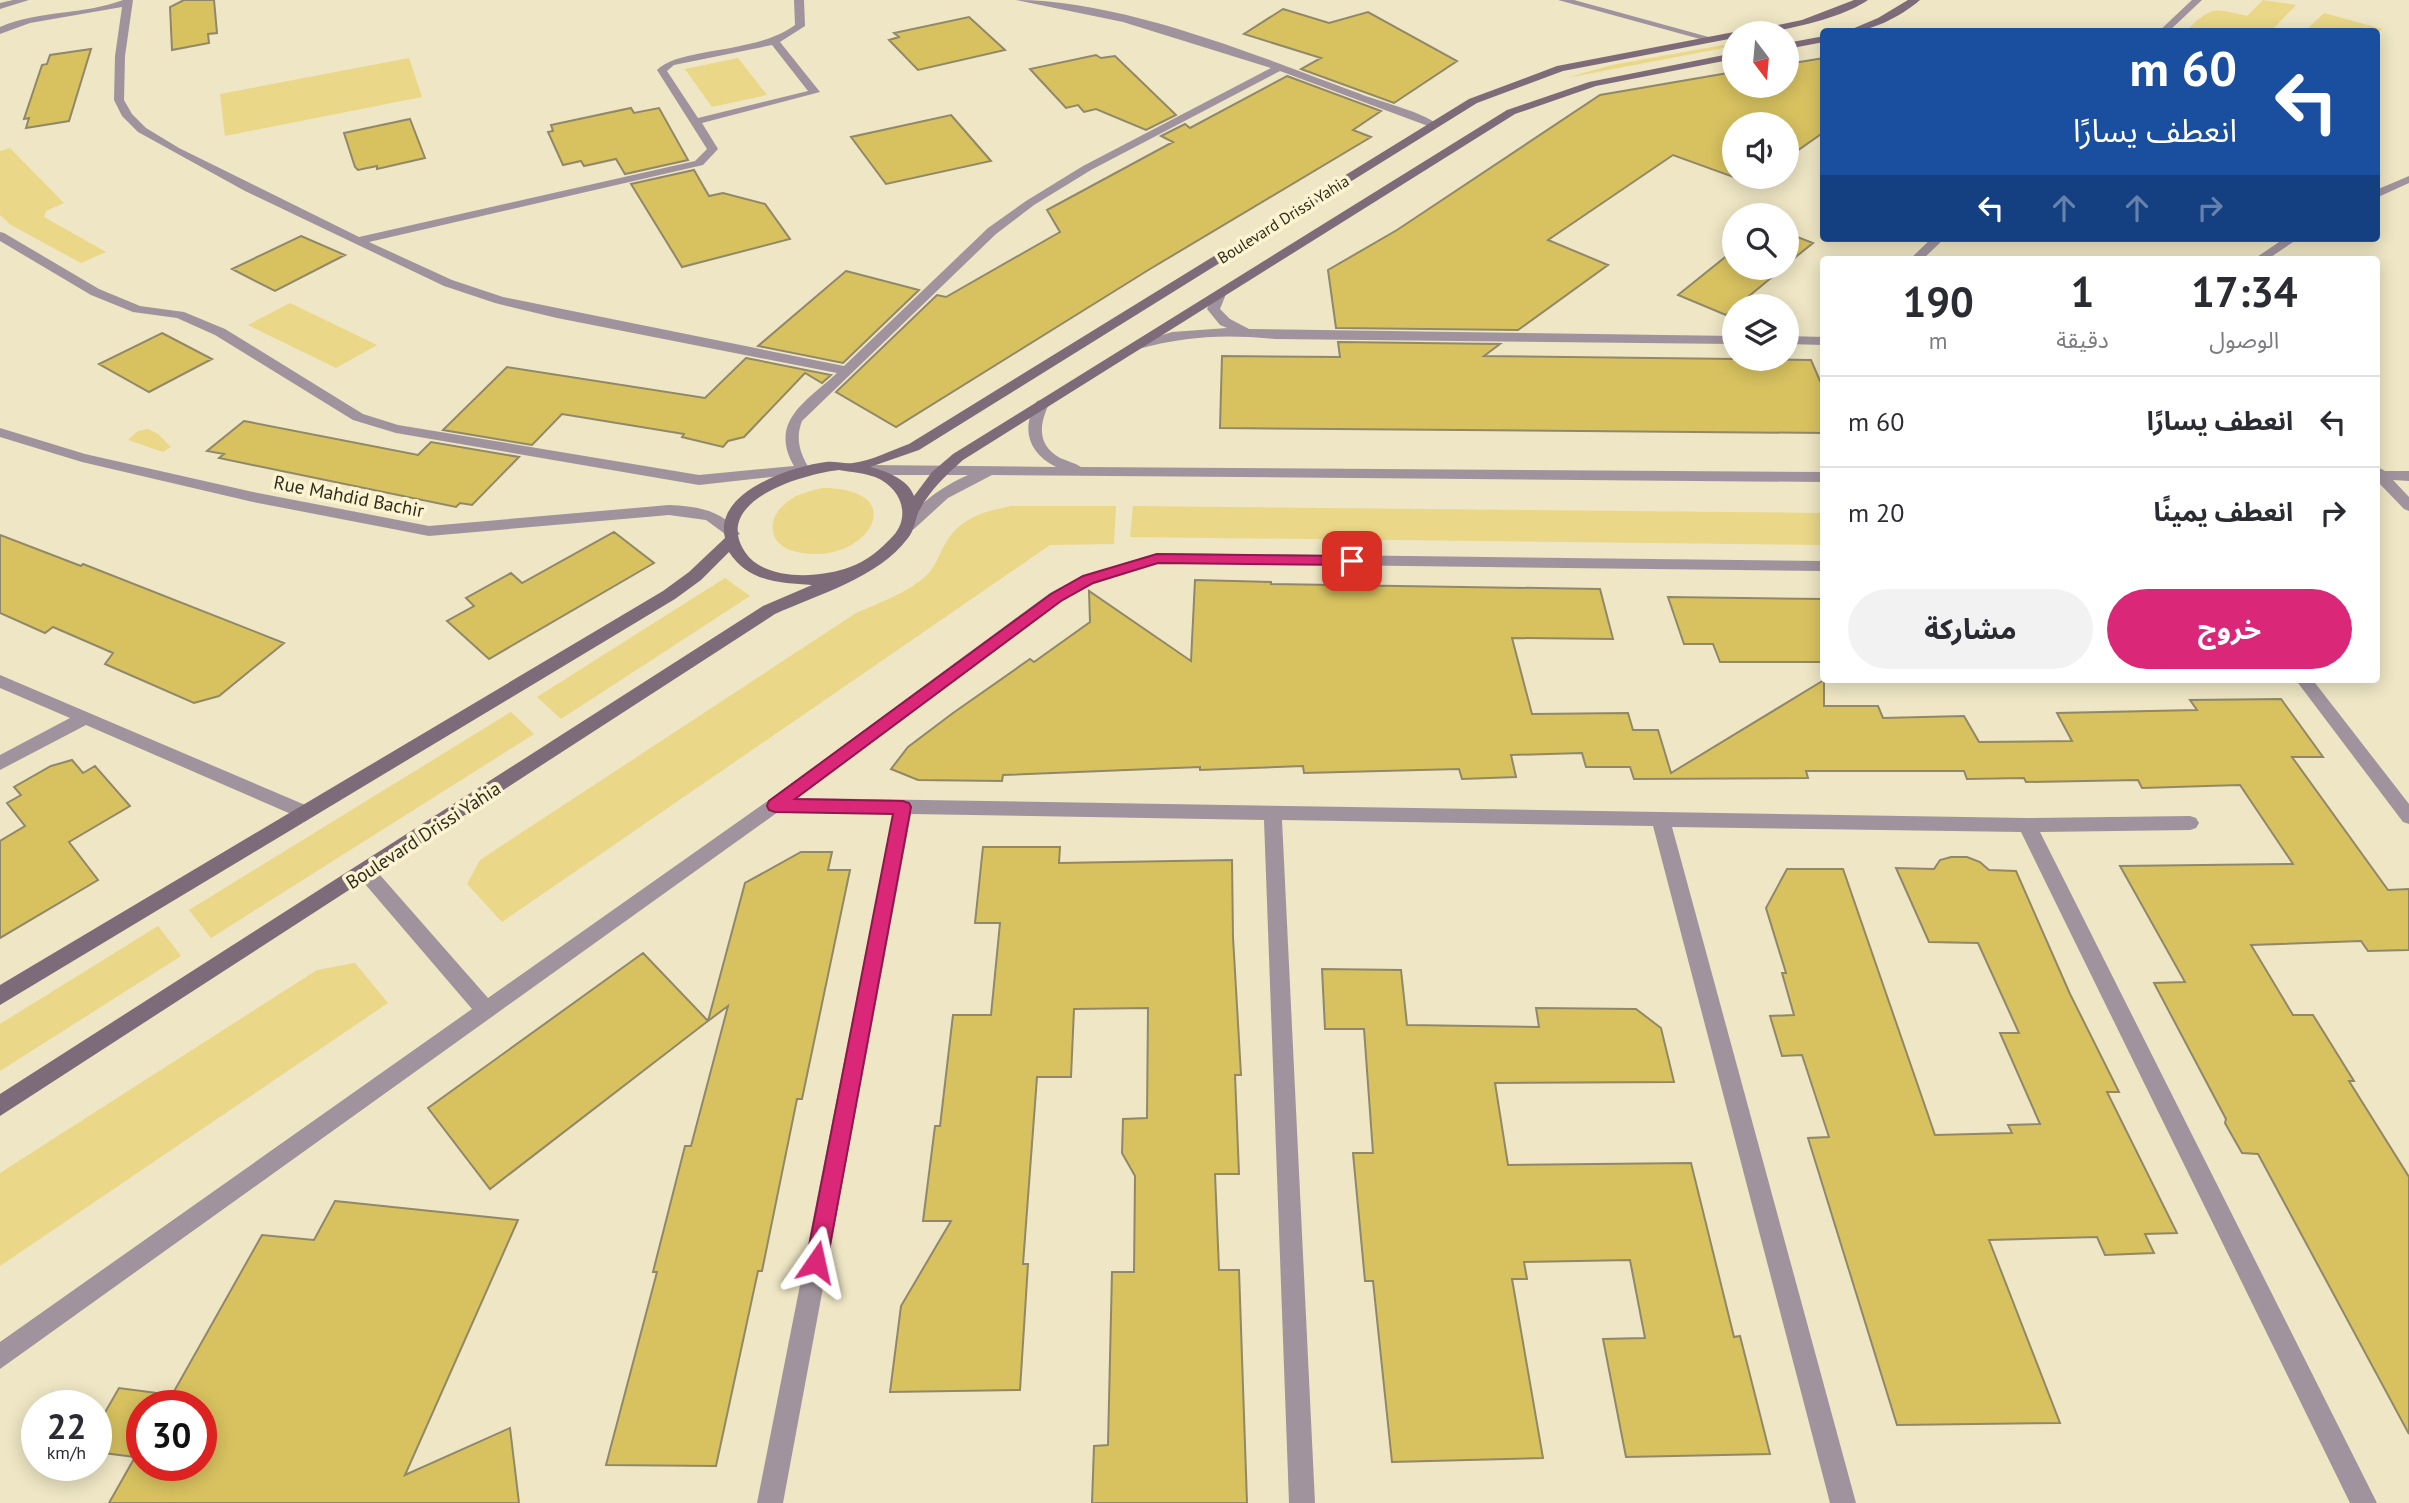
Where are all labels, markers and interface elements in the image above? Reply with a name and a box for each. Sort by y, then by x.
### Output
north arrow [1722,21,1799,98]
map controls [1722,21,1799,371]
text: 60 m [2130,36,2237,100]
icon: left [2261,56,2352,147]
text: انعطف يسارًا [2073,109,2237,151]
button: sound [1722,112,1799,189]
street label: Boulevard Drissi Yahia [1214,170,1352,268]
icon: left [1972,189,2010,227]
icon: ahead [2045,189,2083,227]
icon: ahead [2118,189,2156,227]
icon: right [2191,189,2229,227]
button: search [1722,203,1799,280]
text: 1 [2071,264,2094,319]
text: 17:34 [2191,264,2298,319]
text: 190 [1902,274,1974,329]
button: layers [1722,294,1799,371]
text: دقيقة [2056,325,2109,354]
text: الوصول [2209,325,2279,354]
text: m [1929,326,1947,355]
icon: left [2314,403,2352,441]
text: انعطف يسارًا [2147,404,2293,437]
text: 60 m [1848,405,1904,438]
street label: Rue Mahdid Bachir [272,470,427,522]
icon: right [2314,494,2352,532]
text: انعطف يمينًا [2153,495,2293,528]
text: 20 m [1848,496,1904,529]
pin [1322,531,1382,591]
icon: arrive [1333,542,1371,580]
button: مشاركة [1848,589,2093,669]
button: خروج [2107,589,2352,669]
street label: Boulevard Drissi Yahia [341,776,505,894]
position arrow [779,1225,853,1299]
speed limit sign: 30 [126,1390,217,1481]
text: 22 [47,1403,86,1449]
text: km/h [47,1441,86,1464]

